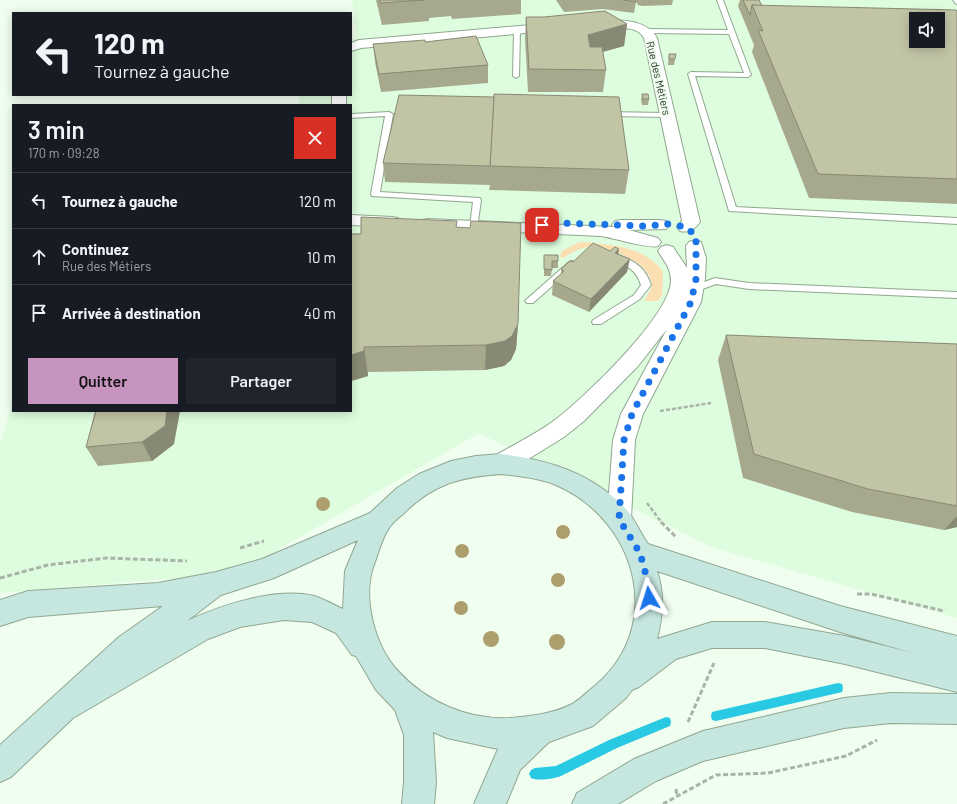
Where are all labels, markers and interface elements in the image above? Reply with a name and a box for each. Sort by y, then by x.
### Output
map controls [909,12,945,48]
button: sound [909,12,945,48]
text: 120 m [94,26,165,60]
icon: left [28,28,80,80]
street label: Rue des Métiers [644,40,674,116]
text: Tournez à gauche [94,60,230,82]
text: 3 min [28,115,85,144]
button: close [294,117,336,159]
text: 170 m · 09:28 [28,145,100,161]
icon: left [28,190,50,212]
text: Tournez à gauche [62,192,178,210]
text: 120 m [299,192,336,210]
pin [525,208,559,242]
icon: arrive [531,214,553,236]
text: Continuez [62,240,129,258]
icon: ahead [28,246,50,268]
text: 10 m [307,248,336,266]
text: Rue des Métiers [62,258,151,274]
icon: arrive [28,302,50,324]
text: Arrivée à destination [62,304,201,322]
text: 40 m [304,304,336,322]
button: Quitter [28,358,178,404]
button: Partager [186,358,336,404]
position arrow [628,577,670,619]

